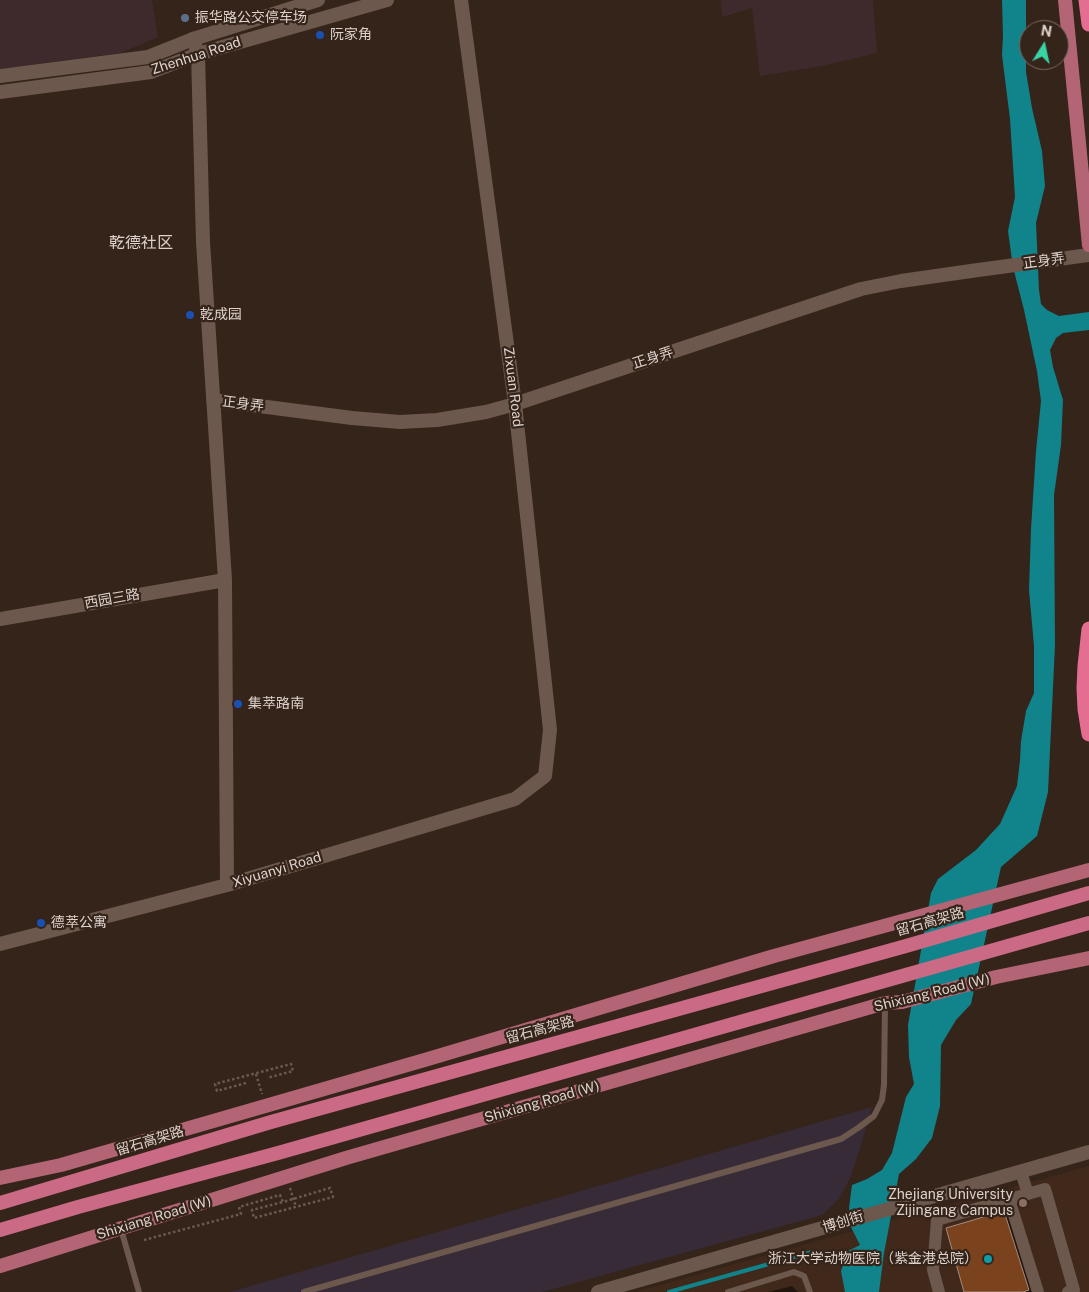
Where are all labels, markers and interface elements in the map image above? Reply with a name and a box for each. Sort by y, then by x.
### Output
place label: 振华路公交停车场 [195,10,307,26]
marker: 振华路公交停车场 [179,12,191,24]
north arrow [1019,20,1069,70]
text: N [1040,22,1053,40]
place label: 阮家角 [330,27,372,43]
marker: 阮家角 [314,29,326,41]
street label: Zhenhua Road [149,34,243,78]
district label: 乾德社区 [109,233,173,253]
street label: 正身弄 [1022,250,1066,272]
place label: 乾成园 [200,307,242,323]
marker: 乾成园 [184,309,196,321]
street label: 正身弄 [630,344,676,372]
street label: Zixuan Road [500,346,526,428]
street label: 正身弄 [221,393,265,415]
street label: 西园三路 [83,586,141,612]
place label: 集萃路南 [248,696,304,712]
marker: 集萃路南 [232,698,244,710]
street label: Xiyuanyi Road [231,849,323,891]
street label: 留石高架路 [894,904,966,940]
place label: 德萃公寓 [51,915,107,931]
marker: 德萃公寓 [35,917,47,929]
street label: Shixiang Road (W) [872,970,992,1016]
street label: 留石高架路 [504,1013,576,1047]
street label: Shixiang Road (W) [482,1078,602,1126]
street label: 留石高架路 [114,1123,186,1159]
place label: Zhejiang University Zijingang Campus [888,1187,1013,1220]
street label: Shixiang Road (W) [95,1193,213,1243]
marker: Zhejiang University Zijingang Campus [1017,1197,1029,1209]
street label: 博创街 [820,1208,866,1236]
place label: 浙江大学动物医院（紫金港总院） [768,1251,978,1267]
marker: 浙江大学动物医院（紫金港总院） [982,1253,994,1265]

